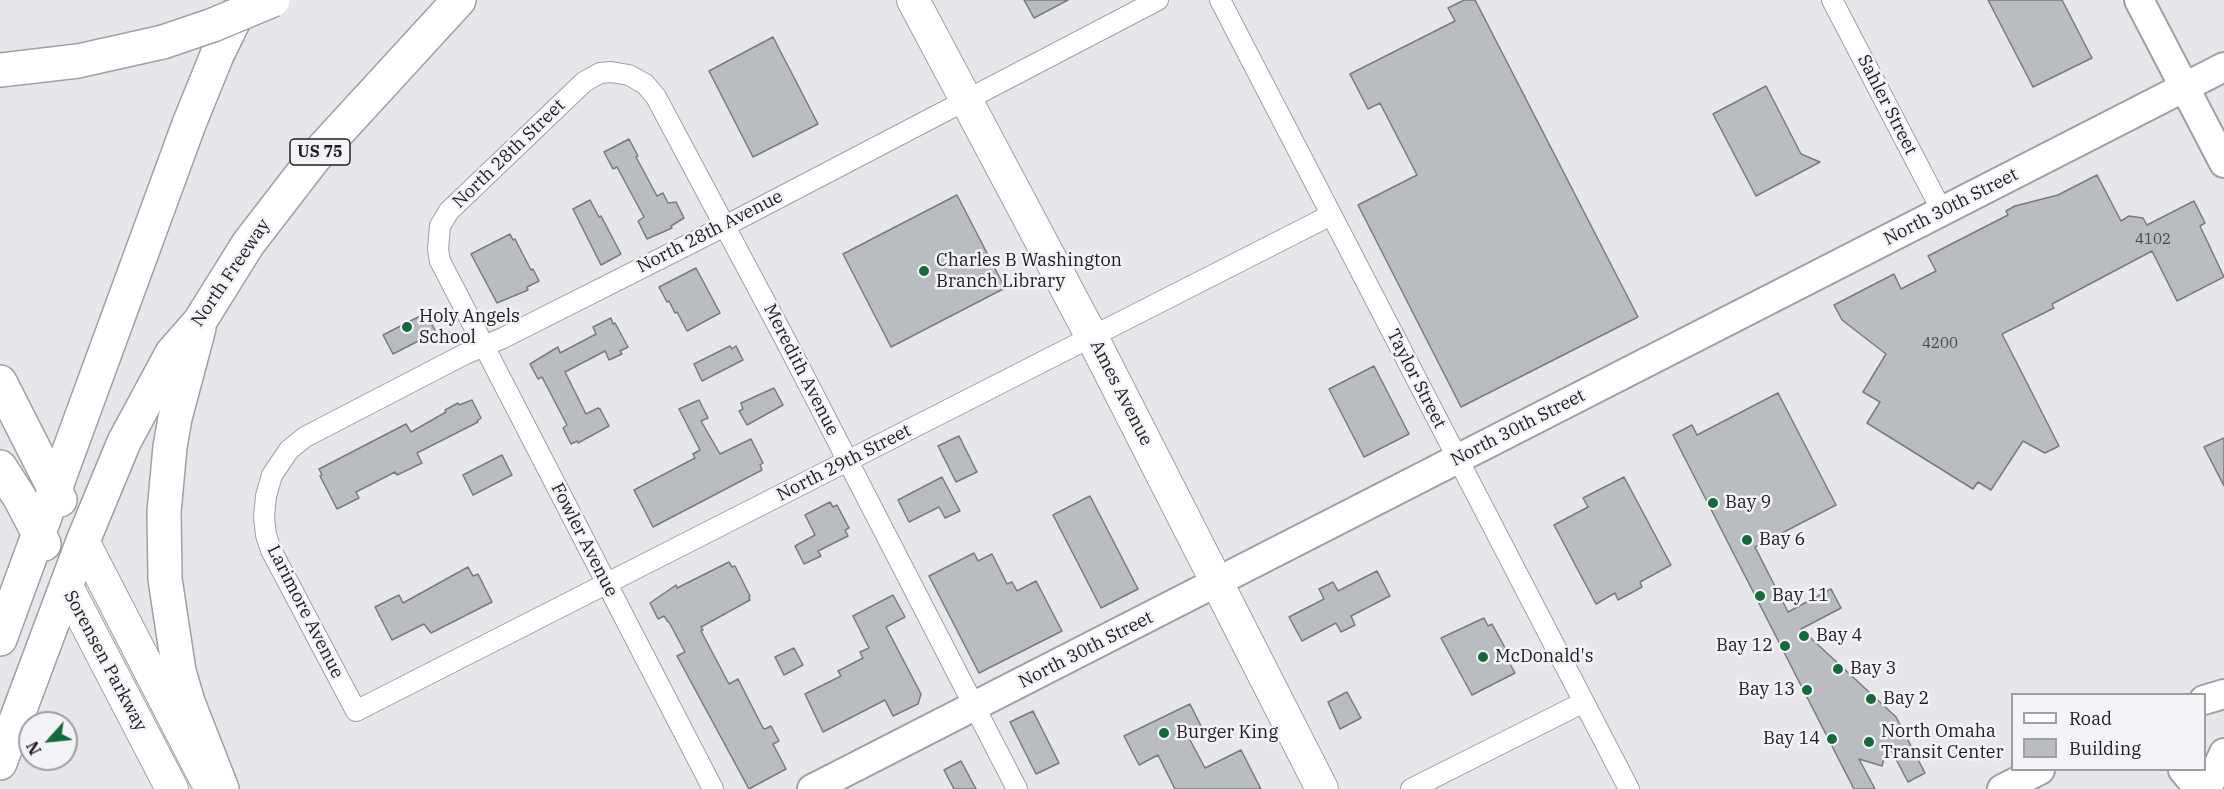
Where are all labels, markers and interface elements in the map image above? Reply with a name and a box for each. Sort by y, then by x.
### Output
street label: Sahler Street [1853,51,1921,159]
street label: North 28th Street [448,95,570,213]
road number: US 75 [290,139,350,165]
street label: North 30th Street [1880,164,2022,250]
street label: North 28th Avenue [634,186,786,278]
street label: North Freeway [187,215,275,331]
house number: 4102 [2135,231,2171,249]
place label: Charles B Washington Branch Library [936,250,1122,292]
marker: Charles B Washington Branch Library [917,264,931,278]
street label: Meredith Avenue [759,301,843,439]
place label: Holy Angels School [419,306,520,348]
marker: Holy Angels School [400,320,414,334]
street label: Taylor Street [1382,326,1450,432]
house number: 4200 [1922,335,1958,353]
street label: Ames Avenue [1085,337,1157,449]
street label: North 30th Street [1447,385,1589,471]
street label: North 29th Street [773,420,915,506]
street label: Fowler Avenue [546,479,622,601]
place label: Bay 9 [1725,492,1771,514]
marker: Bay 9 [1706,496,1720,510]
place label: Bay 6 [1759,529,1805,551]
marker: Bay 6 [1740,533,1754,547]
street label: Larimore Avenue [262,542,348,682]
place label: Bay 11 [1772,585,1829,607]
street label: Sorensen Parkway [59,587,151,735]
marker: Bay 11 [1753,589,1767,603]
street label: North 30th Street [1015,607,1157,693]
place label: Bay 4 [1816,625,1862,647]
marker: Bay 4 [1797,629,1811,643]
place label: Bay 12 [1716,635,1773,657]
marker: Bay 12 [1778,639,1792,653]
place label: McDonald's [1495,646,1594,668]
marker: McDonald's [1476,650,1490,664]
place label: Bay 3 [1850,658,1896,680]
marker: Bay 3 [1831,662,1845,676]
place label: Bay 13 [1738,679,1795,701]
marker: Bay 13 [1800,683,1814,697]
place label: Bay 2 [1883,688,1929,710]
marker: Bay 2 [1864,692,1878,706]
legend [2011,693,2206,771]
text: Road [2069,707,2112,730]
north arrow [18,711,78,771]
place label: North Omaha Transit Center [1881,721,2003,764]
place label: Burger King [1176,722,1278,744]
marker: Burger King [1157,726,1171,740]
place label: Bay 14 [1763,728,1820,750]
marker: Bay 14 [1825,732,1839,746]
marker: North Omaha Transit Center [1862,735,1876,749]
text: Building [2069,737,2141,760]
text: N [22,738,46,758]

